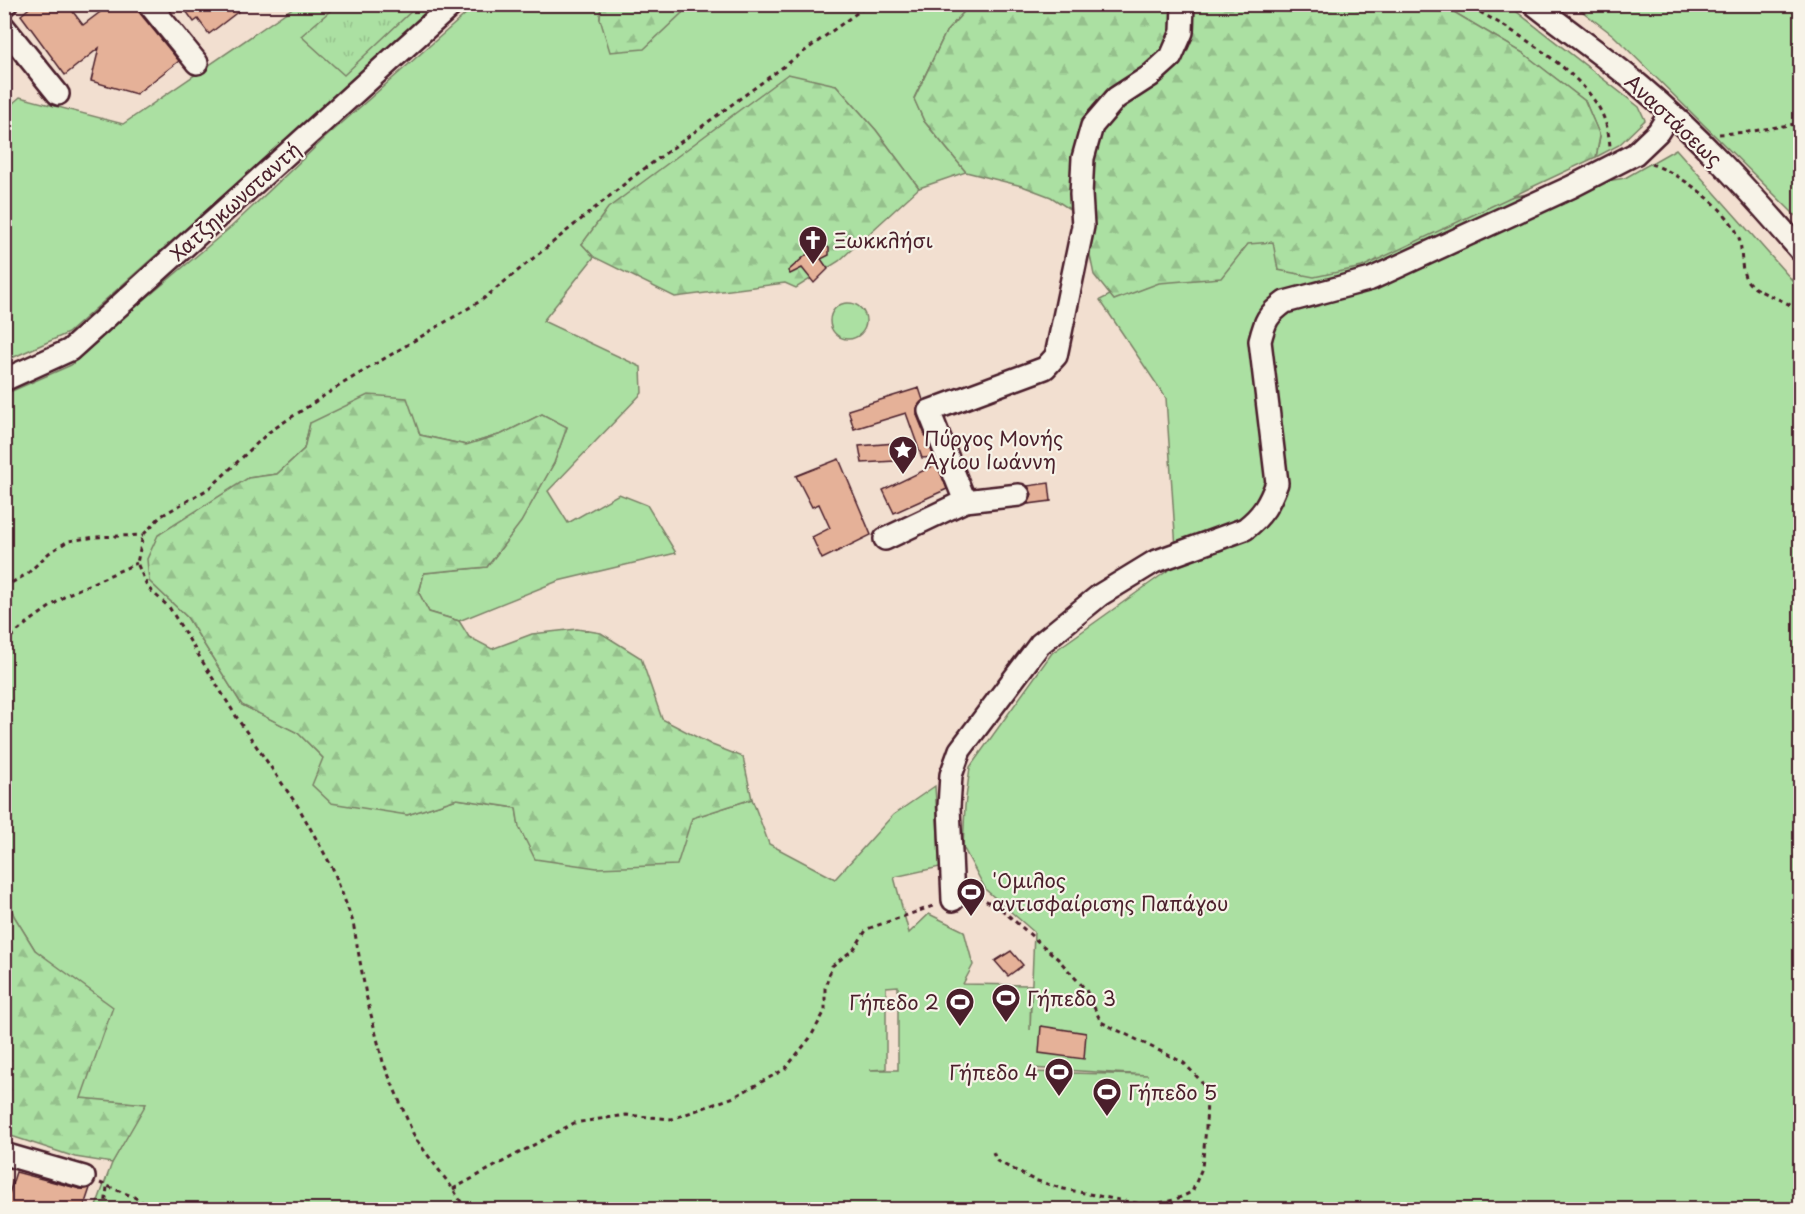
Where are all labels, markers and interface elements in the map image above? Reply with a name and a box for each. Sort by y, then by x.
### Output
street label: Αναστάσεως [1619,67,1729,173]
street label: Χατζηκωνσταντή [163,134,307,268]
church icon: Ξωκκλήσι [797,224,829,266]
place label: Ξωκκλήσι [834,225,933,255]
place label: Πύργος Μονής Αγίου Ιωάννη [924,423,1063,476]
place icon: Πύργος Μονής Αγίου Ιωάννη [887,434,919,476]
place label: 'Ομιλος αντισφαίρισης Παπάγου [992,865,1228,918]
sports icon: 'Ομιλος αντισφαίρισης Παπάγου [955,876,987,918]
sports icon: Γήπεδο 3 [990,982,1022,1024]
place label: Γήπεδο 3 [1027,983,1116,1013]
sports icon: Γήπεδο 2 [944,986,976,1028]
place label: Γήπεδο 2 [849,987,939,1017]
sports icon: Γήπεδο 4 [1043,1056,1075,1098]
place label: Γήπεδο 4 [949,1057,1038,1087]
sports icon: Γήπεδο 5 [1091,1076,1123,1118]
place label: Γήπεδο 5 [1128,1077,1217,1107]

